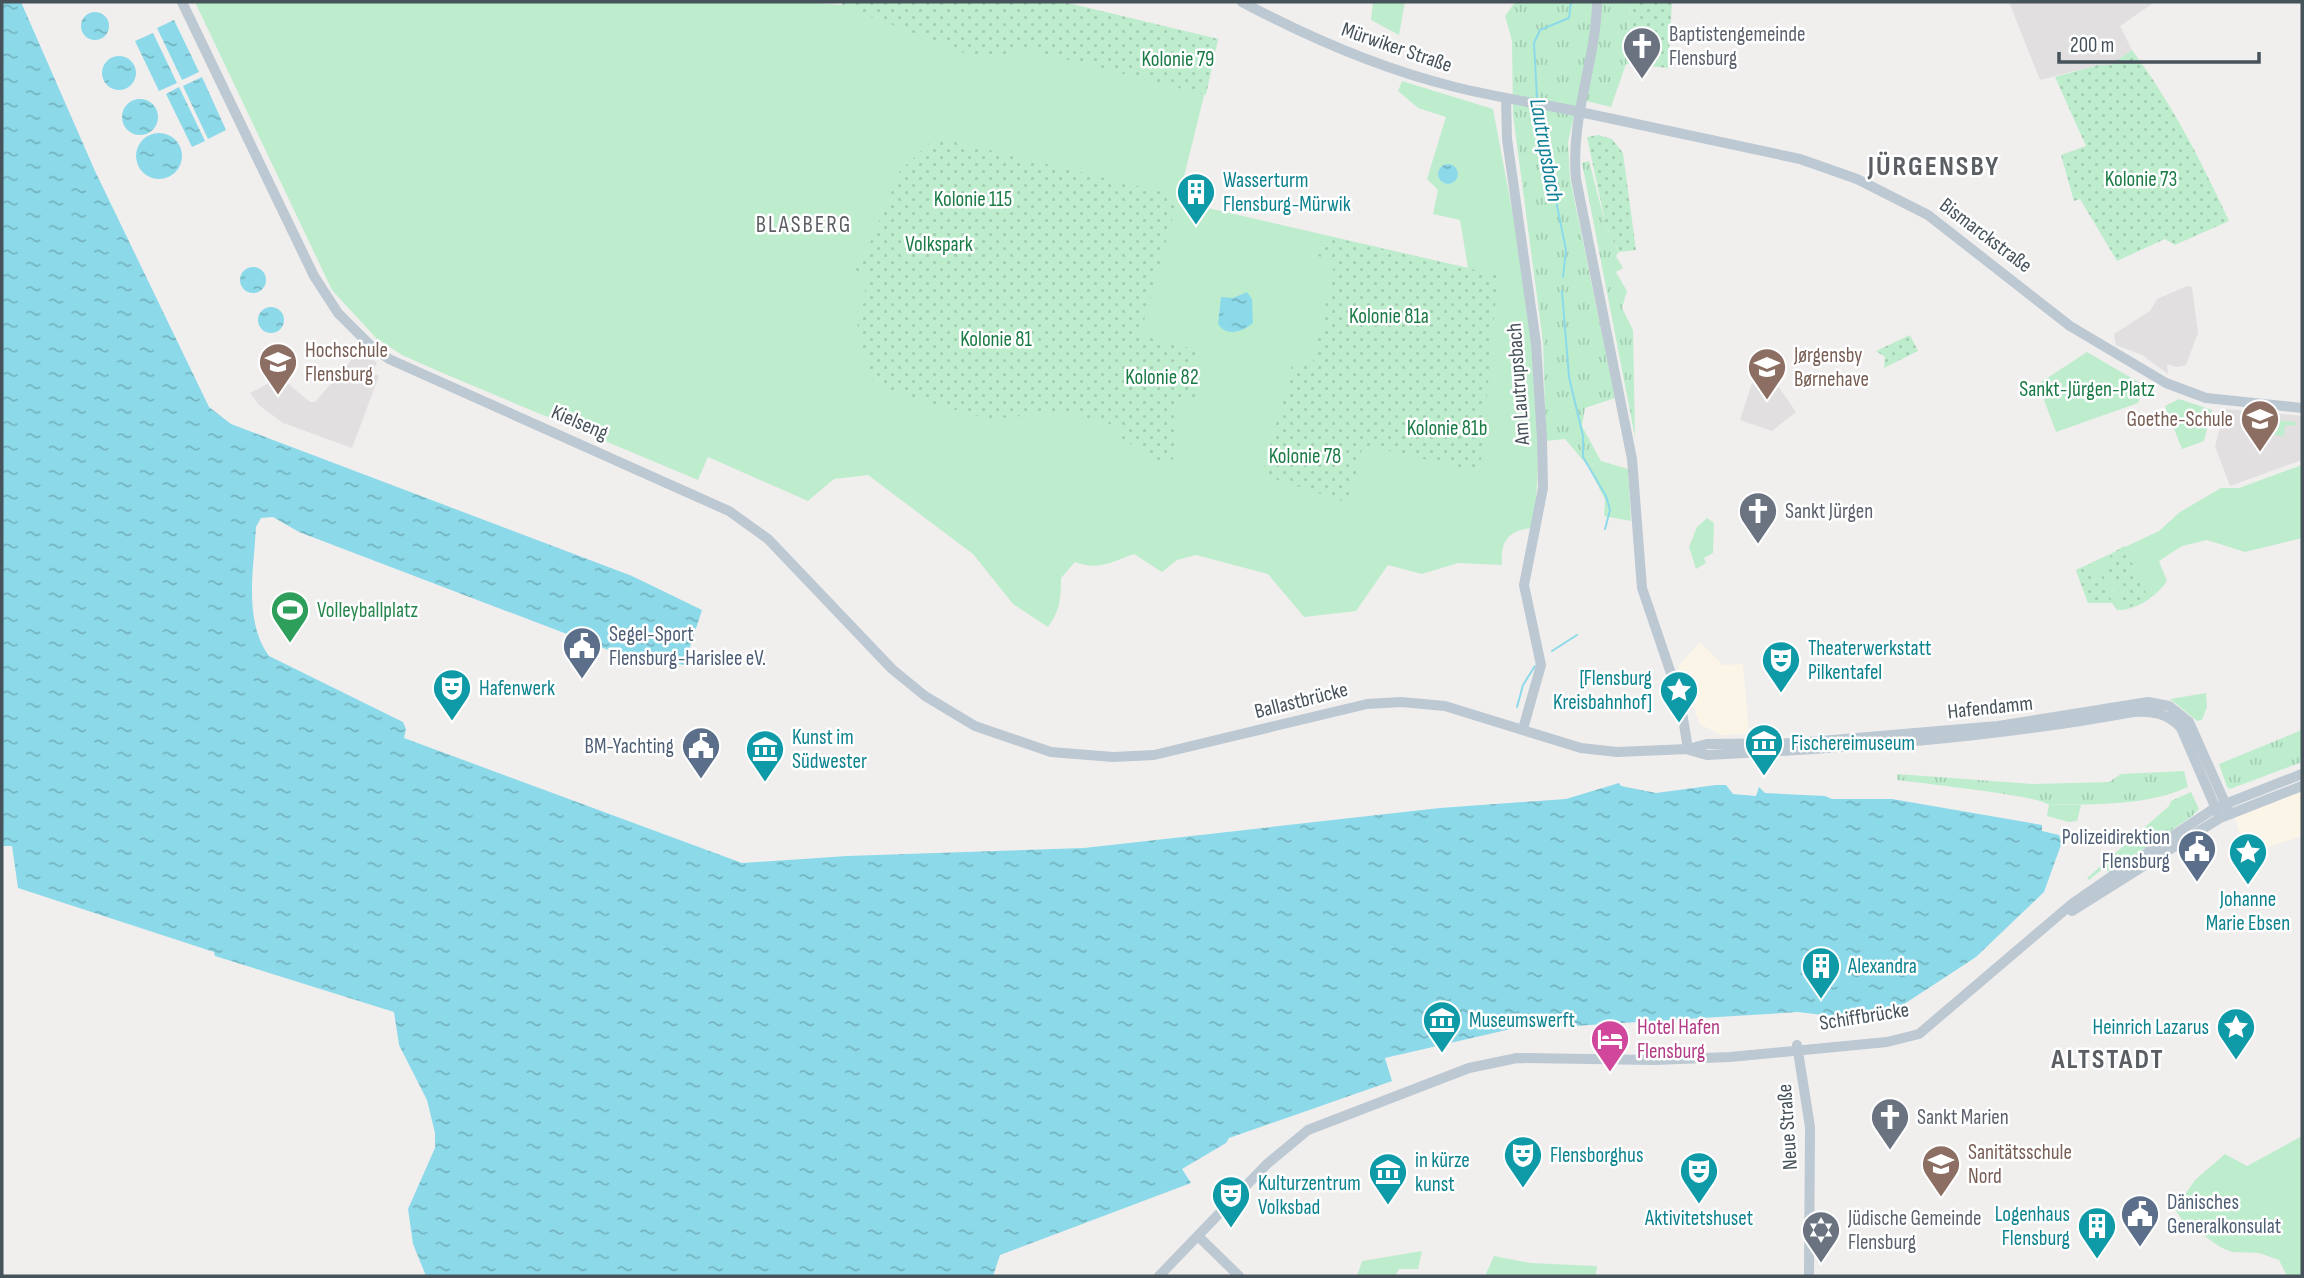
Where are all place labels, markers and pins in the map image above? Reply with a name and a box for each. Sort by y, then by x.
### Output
place label: Baptistengemeinde Flensburg [1669,22,1805,71]
church icon: Baptistengemeinde Flensburg [1621,25,1663,80]
place label: Wasserturm Flensburg-Mürwik [1223,168,1351,217]
building icon: Wasserturm Flensburg-Mürwik [1175,171,1217,226]
place label: Hochschule Flensburg [305,338,388,387]
school or university icon: Hochschule Flensburg [257,341,299,396]
place label: Jørgensby Børnehave [1793,343,1869,392]
school or university icon: Jørgensby Børnehave [1746,346,1788,401]
school or university icon: Goethe-Schule [2239,398,2281,453]
place label: Goethe-Schule [2126,407,2233,432]
church icon: Sankt Jürgen [1737,490,1779,545]
place label: Sankt Jürgen [1785,499,1873,524]
sports icon: Volleyballplatz [269,589,311,644]
place label: Volleyballplatz [317,598,419,623]
place label: Segel-Sport Flensburg-Harislee eV. [609,622,766,671]
public building icon: Segel-Sport Flensburg-Harislee eV. [561,625,603,680]
place label: Theaterwerkstatt Pilkentafel [1808,636,1931,685]
theatre icon: Theaterwerkstatt Pilkentafel [1760,639,1802,694]
place label: [Flensburg Kreisbahnhof] [1553,666,1652,715]
theatre icon: Hafenwerk [431,667,473,722]
place icon: [Flensburg Kreisbahnhof] [1658,669,1700,724]
place label: Hafenwerk [479,676,555,701]
museum icon: Fischereimuseum [1743,722,1785,777]
public building icon: BM-Yachting [680,725,722,780]
place label: Kunst im Südwester [792,725,867,774]
museum icon: Kunst im Südwester [744,728,786,783]
place label: Fischereimuseum [1791,731,1915,756]
place label: BM-Yachting [585,734,674,759]
place label: Polizeidirektion Flensburg [2062,825,2170,874]
public building icon: Polizeidirektion Flensburg [2176,828,2218,883]
place icon: Johanne Marie Ebsen [2227,831,2269,886]
place label: Johanne Marie Ebsen [2206,887,2290,936]
building icon: Alexandra [1800,945,1842,1000]
place label: Alexandra [1847,954,1917,979]
museum icon: Museumswerft [1421,999,1463,1054]
place icon: Heinrich Lazarus [2215,1006,2257,1061]
place label: Museumswerft [1469,1008,1575,1033]
place label: Hotel Hafen Flensburg [1637,1015,1720,1064]
place label: Heinrich Lazarus [2093,1015,2209,1040]
hotel icon: Hotel Hafen Flensburg [1589,1018,1631,1073]
church icon: Sankt Marien [1869,1096,1911,1151]
place label: Sankt Marien [1917,1105,2009,1130]
theatre icon: Flensborghus [1502,1134,1544,1189]
place label: Sanitätsschule Nord [1968,1140,2072,1189]
place label: Flensborghus [1550,1143,1643,1168]
school or university icon: Sanitätsschule Nord [1920,1143,1962,1198]
place label: in kürze kunst [1415,1148,1470,1197]
theatre icon: Aktivitetshuset [1678,1150,1720,1205]
museum icon: in kürze kunst [1367,1151,1409,1206]
place label: Kulturzentrum Volksbad [1258,1171,1361,1220]
theatre icon: Kulturzentrum Volksbad [1210,1174,1252,1229]
place label: Dänisches Generalkonsulat [2167,1190,2281,1239]
public building icon: Dänisches Generalkonsulat [2119,1193,2161,1248]
place label: Logenhaus Flensburg [1995,1202,2070,1251]
building icon: Logenhaus Flensburg [2076,1205,2118,1260]
place label: Aktivitetshuset [1644,1206,1753,1231]
place label: Jüdische Gemeinde Flensburg [1847,1206,1981,1255]
synagogue icon: Jüdische Gemeinde Flensburg [1800,1209,1842,1264]

